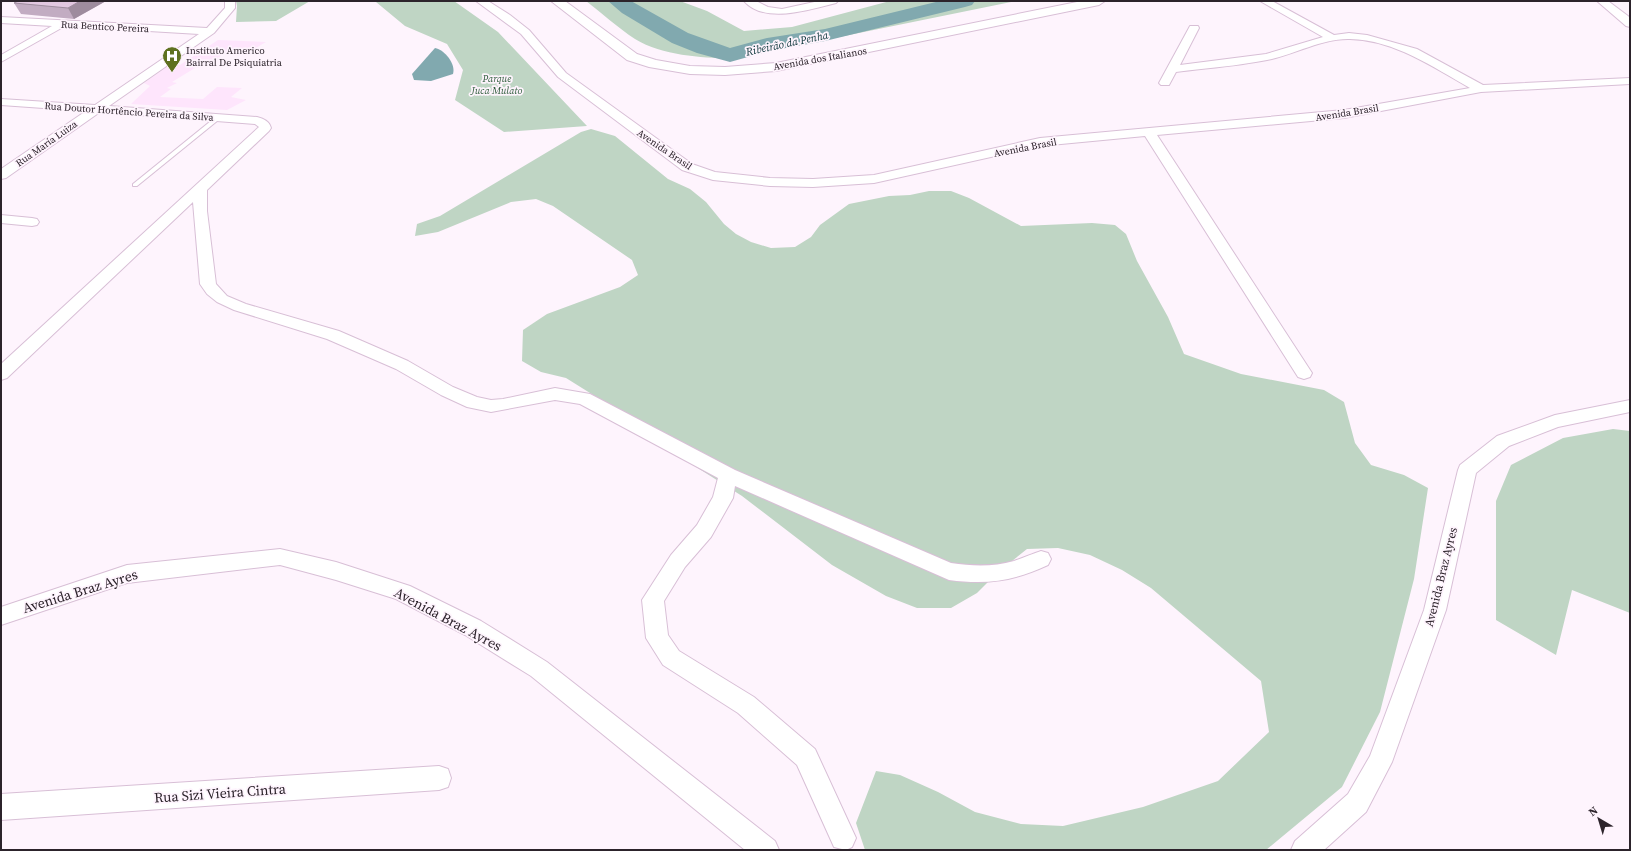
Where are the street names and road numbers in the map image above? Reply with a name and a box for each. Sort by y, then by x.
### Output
street label: Rua Bentico Pereira [61,18,150,35]
street label: Avenida dos Italianos [772,44,868,73]
street label: Rua Doutor Hortêncio Pereira da Silva [44,99,215,124]
street label: Avenida Brasil [1315,101,1380,124]
street label: Rua María Luiza [13,117,80,169]
street label: Avenida Brasil [635,126,695,173]
street label: Avenida Brasil [993,135,1058,160]
street label: Avenida Braz Ayres [1421,525,1461,629]
street label: Avenida Braz Ayres [20,564,140,618]
street label: Avenida Braz Ayres [391,582,505,656]
street label: Rua Sizi Vieira Cintra [154,778,287,808]

